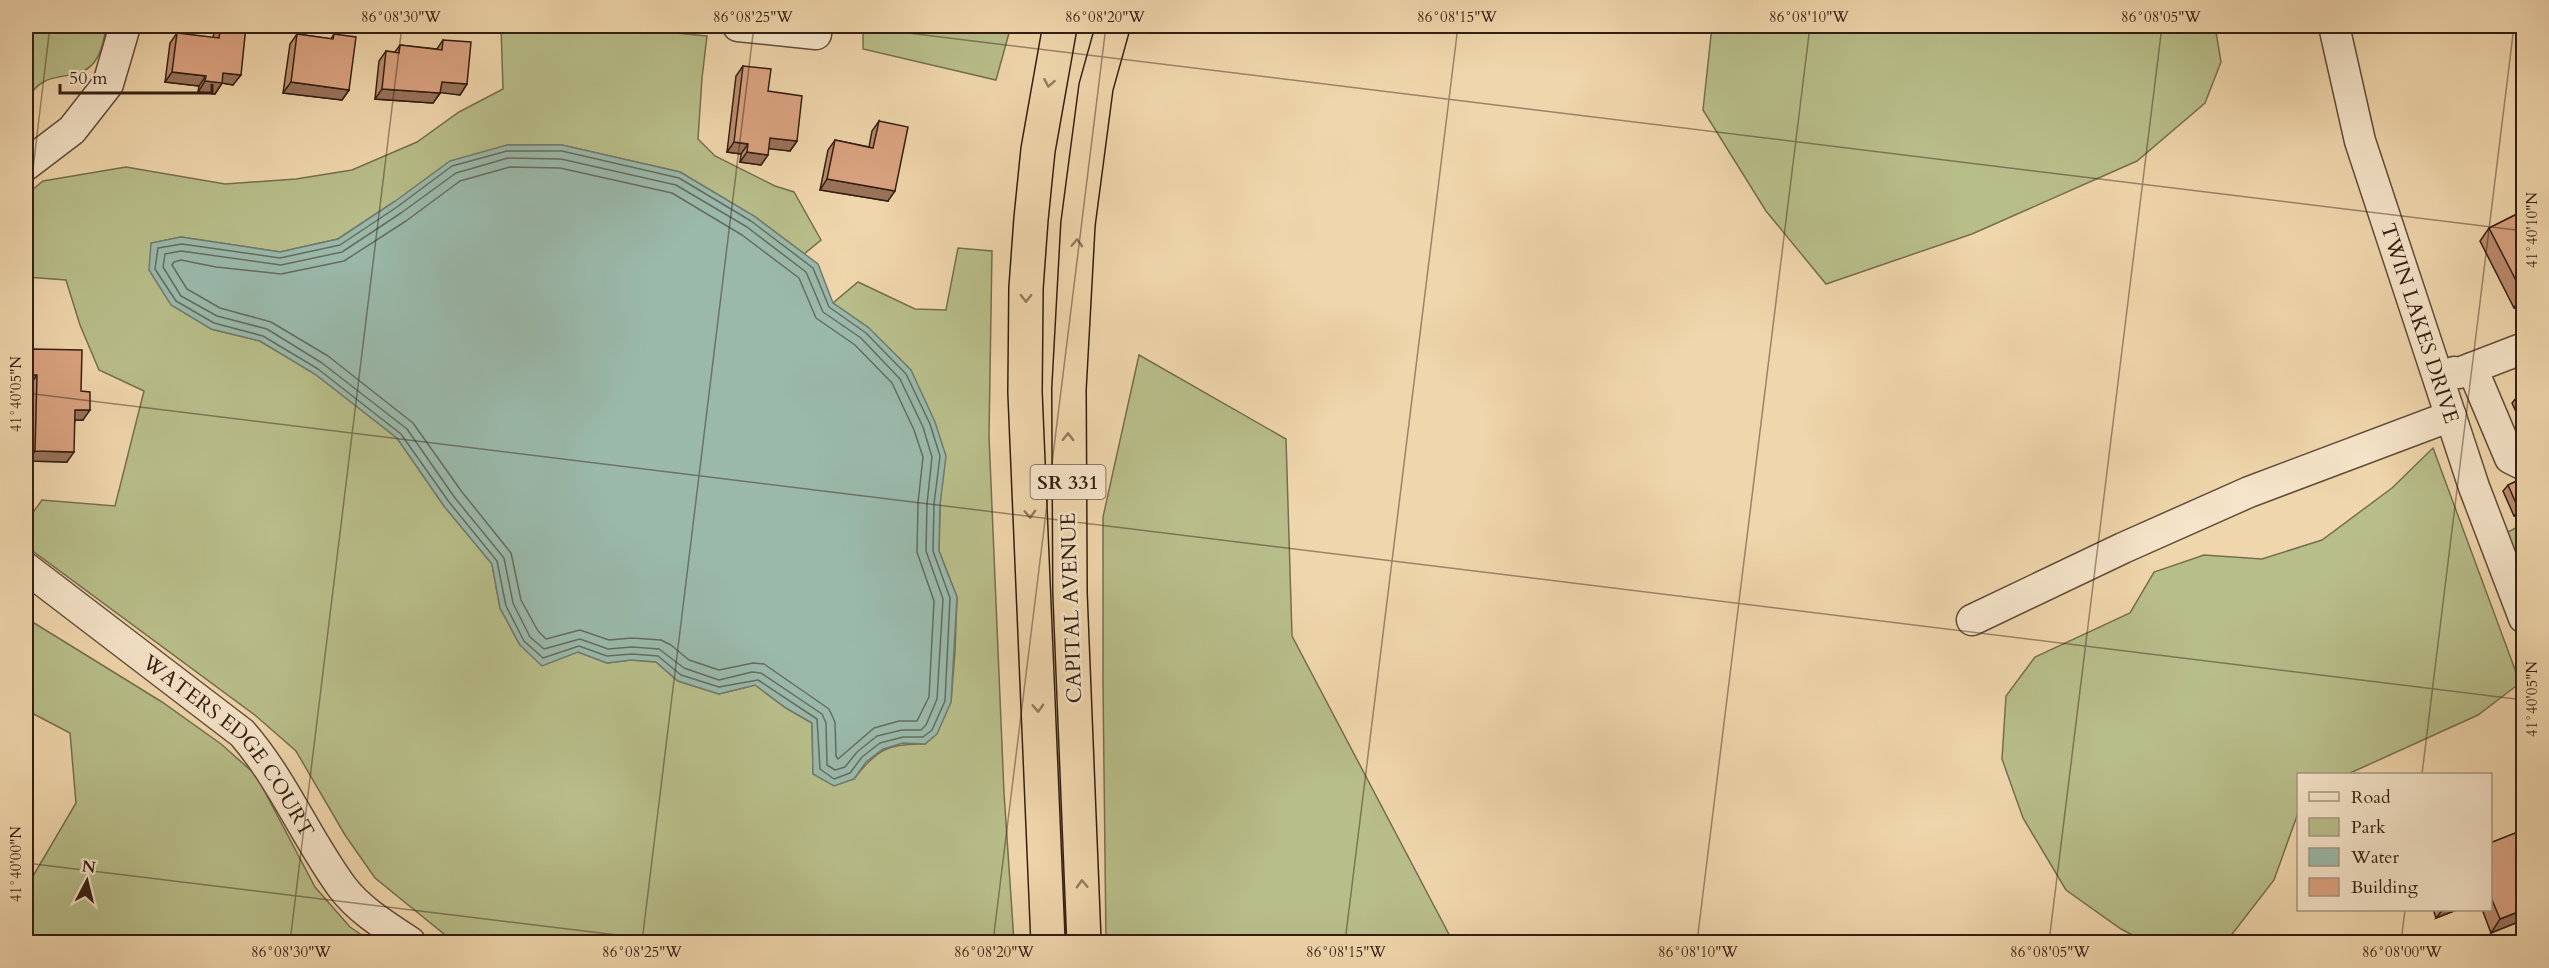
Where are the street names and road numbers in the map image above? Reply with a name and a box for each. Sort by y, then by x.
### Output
street label: TWIN LAKES DRIVE [2373,220,2466,427]
road number: SR 331 [1030,465,1106,499]
street label: CAPITAL AVENUE [1054,512,1089,704]
street label: WATERS EDGE COURT [135,647,321,843]

